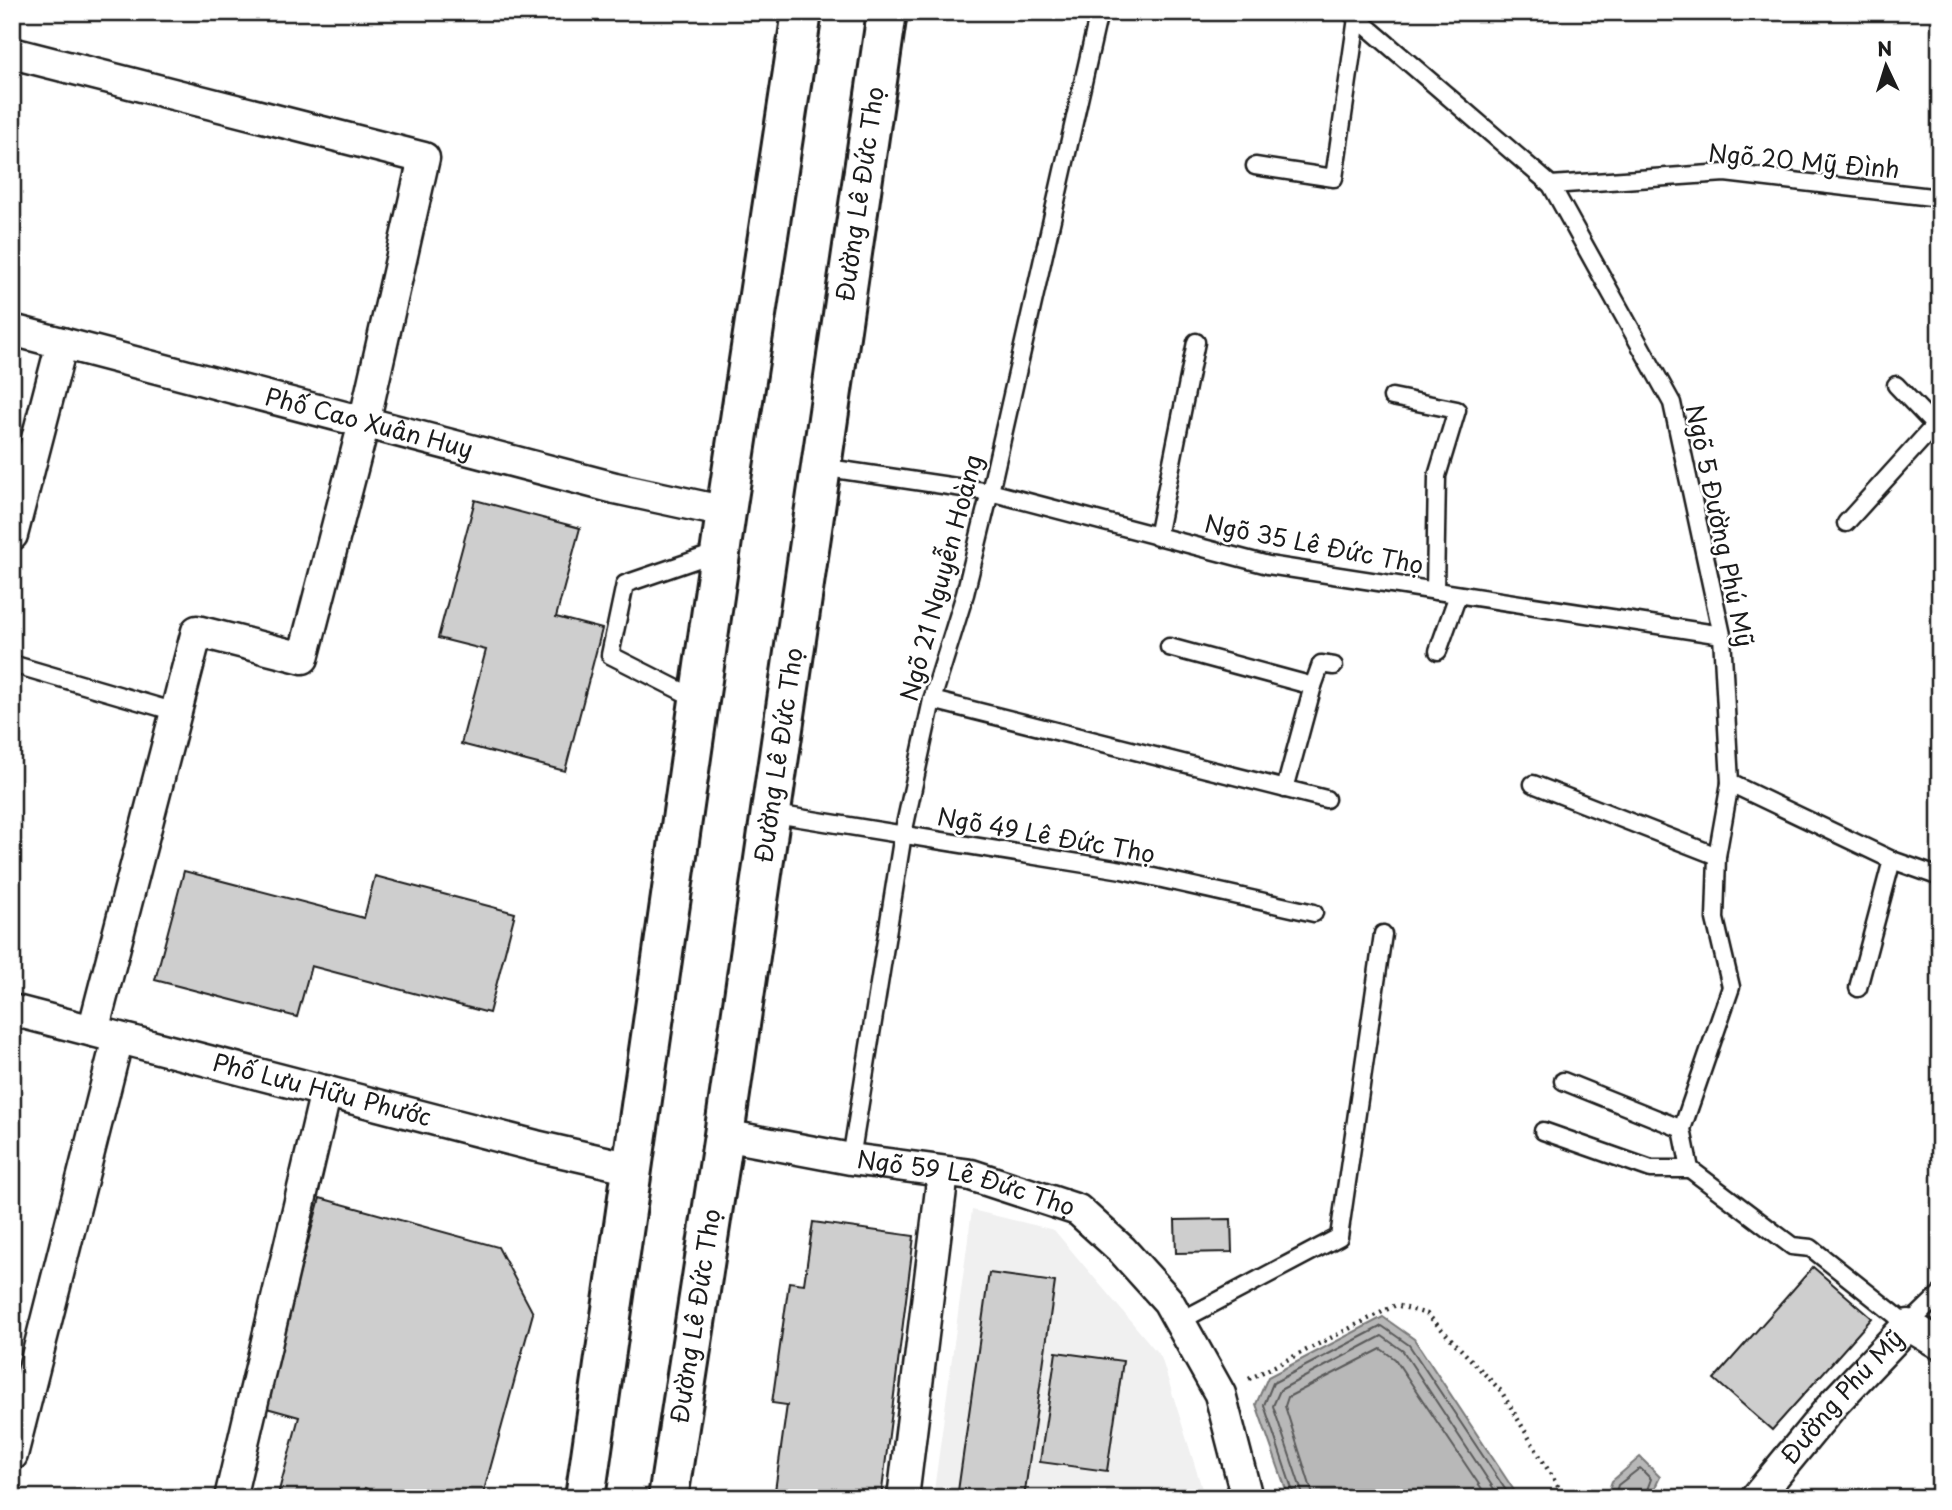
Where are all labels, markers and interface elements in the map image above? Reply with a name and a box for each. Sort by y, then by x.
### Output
north arrow [1850,32,1920,102]
text: N [1876,34,1893,63]
street label: Đường Lê Đức Thọ [825,84,892,304]
street label: Ngõ 20 Mỹ Đình [1707,134,1901,186]
street label: Phố Cao Xuân Huy [261,377,477,466]
street label: Ngõ 5 Đường Phú Mỹ [1678,401,1764,650]
street label: Ngõ 21 Nguyễn Hoàng [890,450,990,705]
street label: Ngõ 35 Lê Đức Thọ [1202,504,1427,582]
street label: Đường Lê Đức Thọ [744,645,811,865]
street label: Ngõ 49 Lê Đức Thọ [935,797,1158,871]
street label: Phố Lưu Hữu Phước [209,1043,435,1134]
street label: Ngõ 59 Lê Đức Thọ [855,1140,1080,1224]
street label: Đường Lê Đức Thọ [660,1206,728,1426]
street label: Đường Phú Mỹ [1771,1320,1911,1471]

